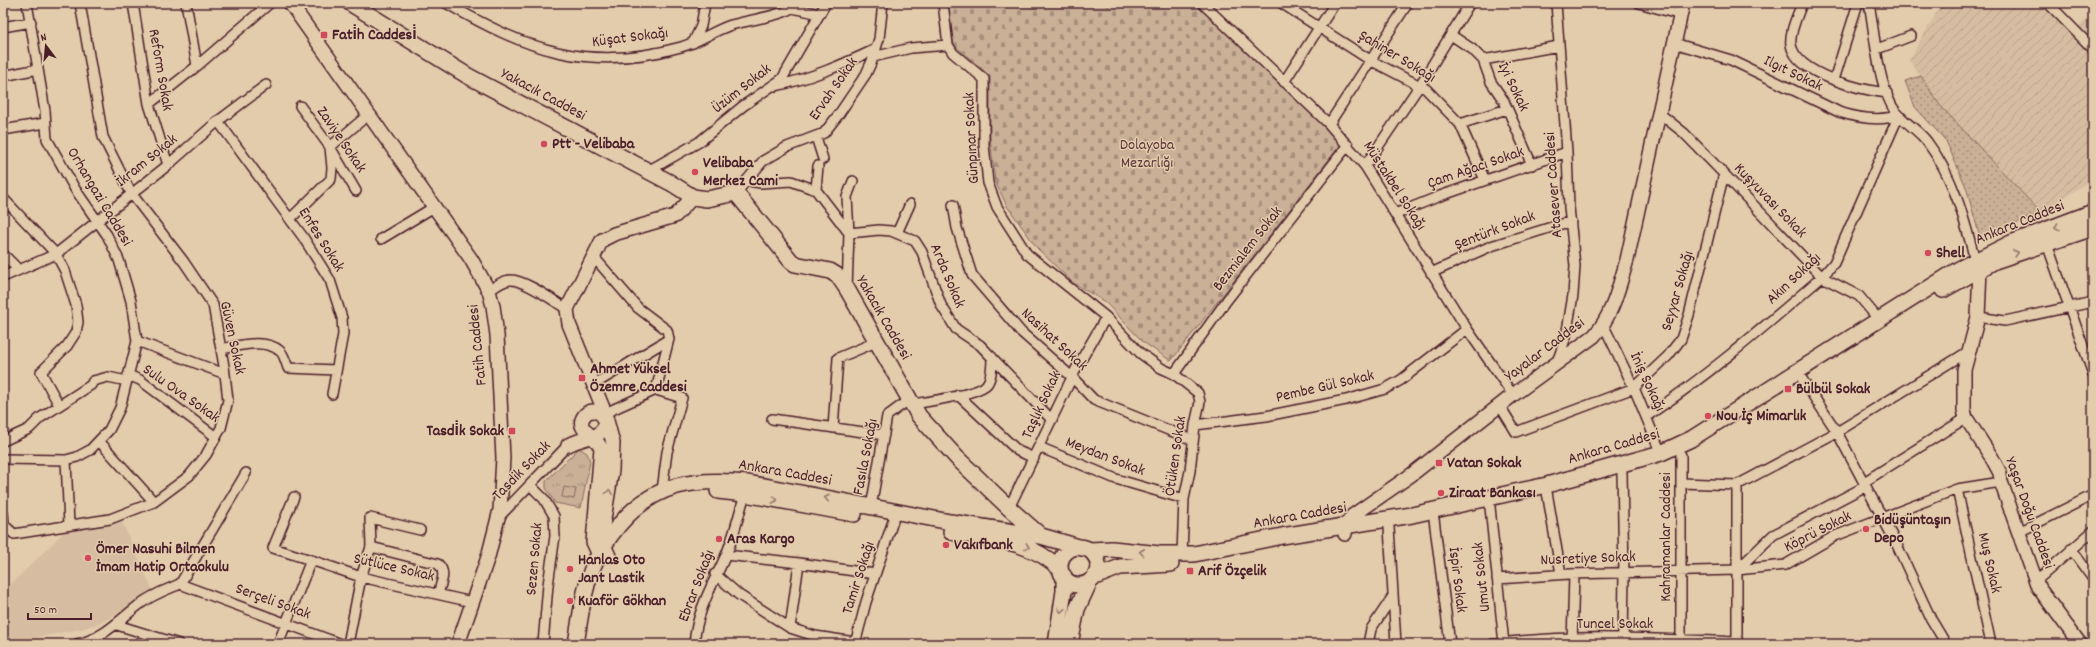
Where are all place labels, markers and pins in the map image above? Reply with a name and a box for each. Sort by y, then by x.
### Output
place label: Fati̇h Caddesi̇ [332,24,417,47]
marker: Fati̇h Caddesi̇ [319,30,329,40]
place label: Ptt - Velibaba [552,133,636,156]
marker: Ptt - Velibaba [539,139,549,149]
place label: Velibaba Merkez Cami [703,152,778,193]
marker: Velibaba Merkez Cami [690,167,700,177]
place label: Shell [1936,242,1965,265]
marker: Shell [1923,248,1933,258]
place label: Ahmet Yüksel Özemre Caddesi [590,358,687,399]
marker: Ahmet Yüksel Özemre Caddesi [577,373,587,383]
place label: Bülbül Sokak [1796,378,1871,401]
marker: Bülbül Sokak [1783,384,1793,394]
place label: Nou İç Mimarlık [1716,405,1807,428]
marker: Nou İç Mimarlık [1703,411,1713,421]
place label: Tasdi̇k Sokak [426,420,504,443]
marker: Tasdi̇k Sokak [507,426,517,436]
place label: Vatan Sokak [1447,452,1522,475]
marker: Vatan Sokak [1434,458,1444,468]
place label: Ziraat Bankası [1449,482,1536,505]
marker: Ziraat Bankası [1436,488,1446,498]
place label: Bidüşüntaşın Depo [1874,509,1951,550]
marker: Bidüşüntaşın Depo [1861,524,1871,534]
place label: Aras Kargo [727,528,795,551]
marker: Aras Kargo [714,534,724,544]
place label: Vakıfbank [954,534,1013,557]
place label: Ömer Nasuhi Bilmen İmam Hatip Ortaokulu [96,538,229,579]
marker: Vakıfbank [941,540,951,550]
place label: Hanlas Oto Jant Lastik [578,549,645,590]
marker: Ömer Nasuhi Bilmen İmam Hatip Ortaokulu [83,553,93,563]
place label: Arif Özçelik [1198,560,1267,583]
marker: Hanlas Oto Jant Lastik [565,564,575,574]
marker: Arif Özçelik [1185,566,1195,576]
place label: Kuaför Gökhan [578,590,666,613]
marker: Kuaför Gökhan [565,596,575,606]

